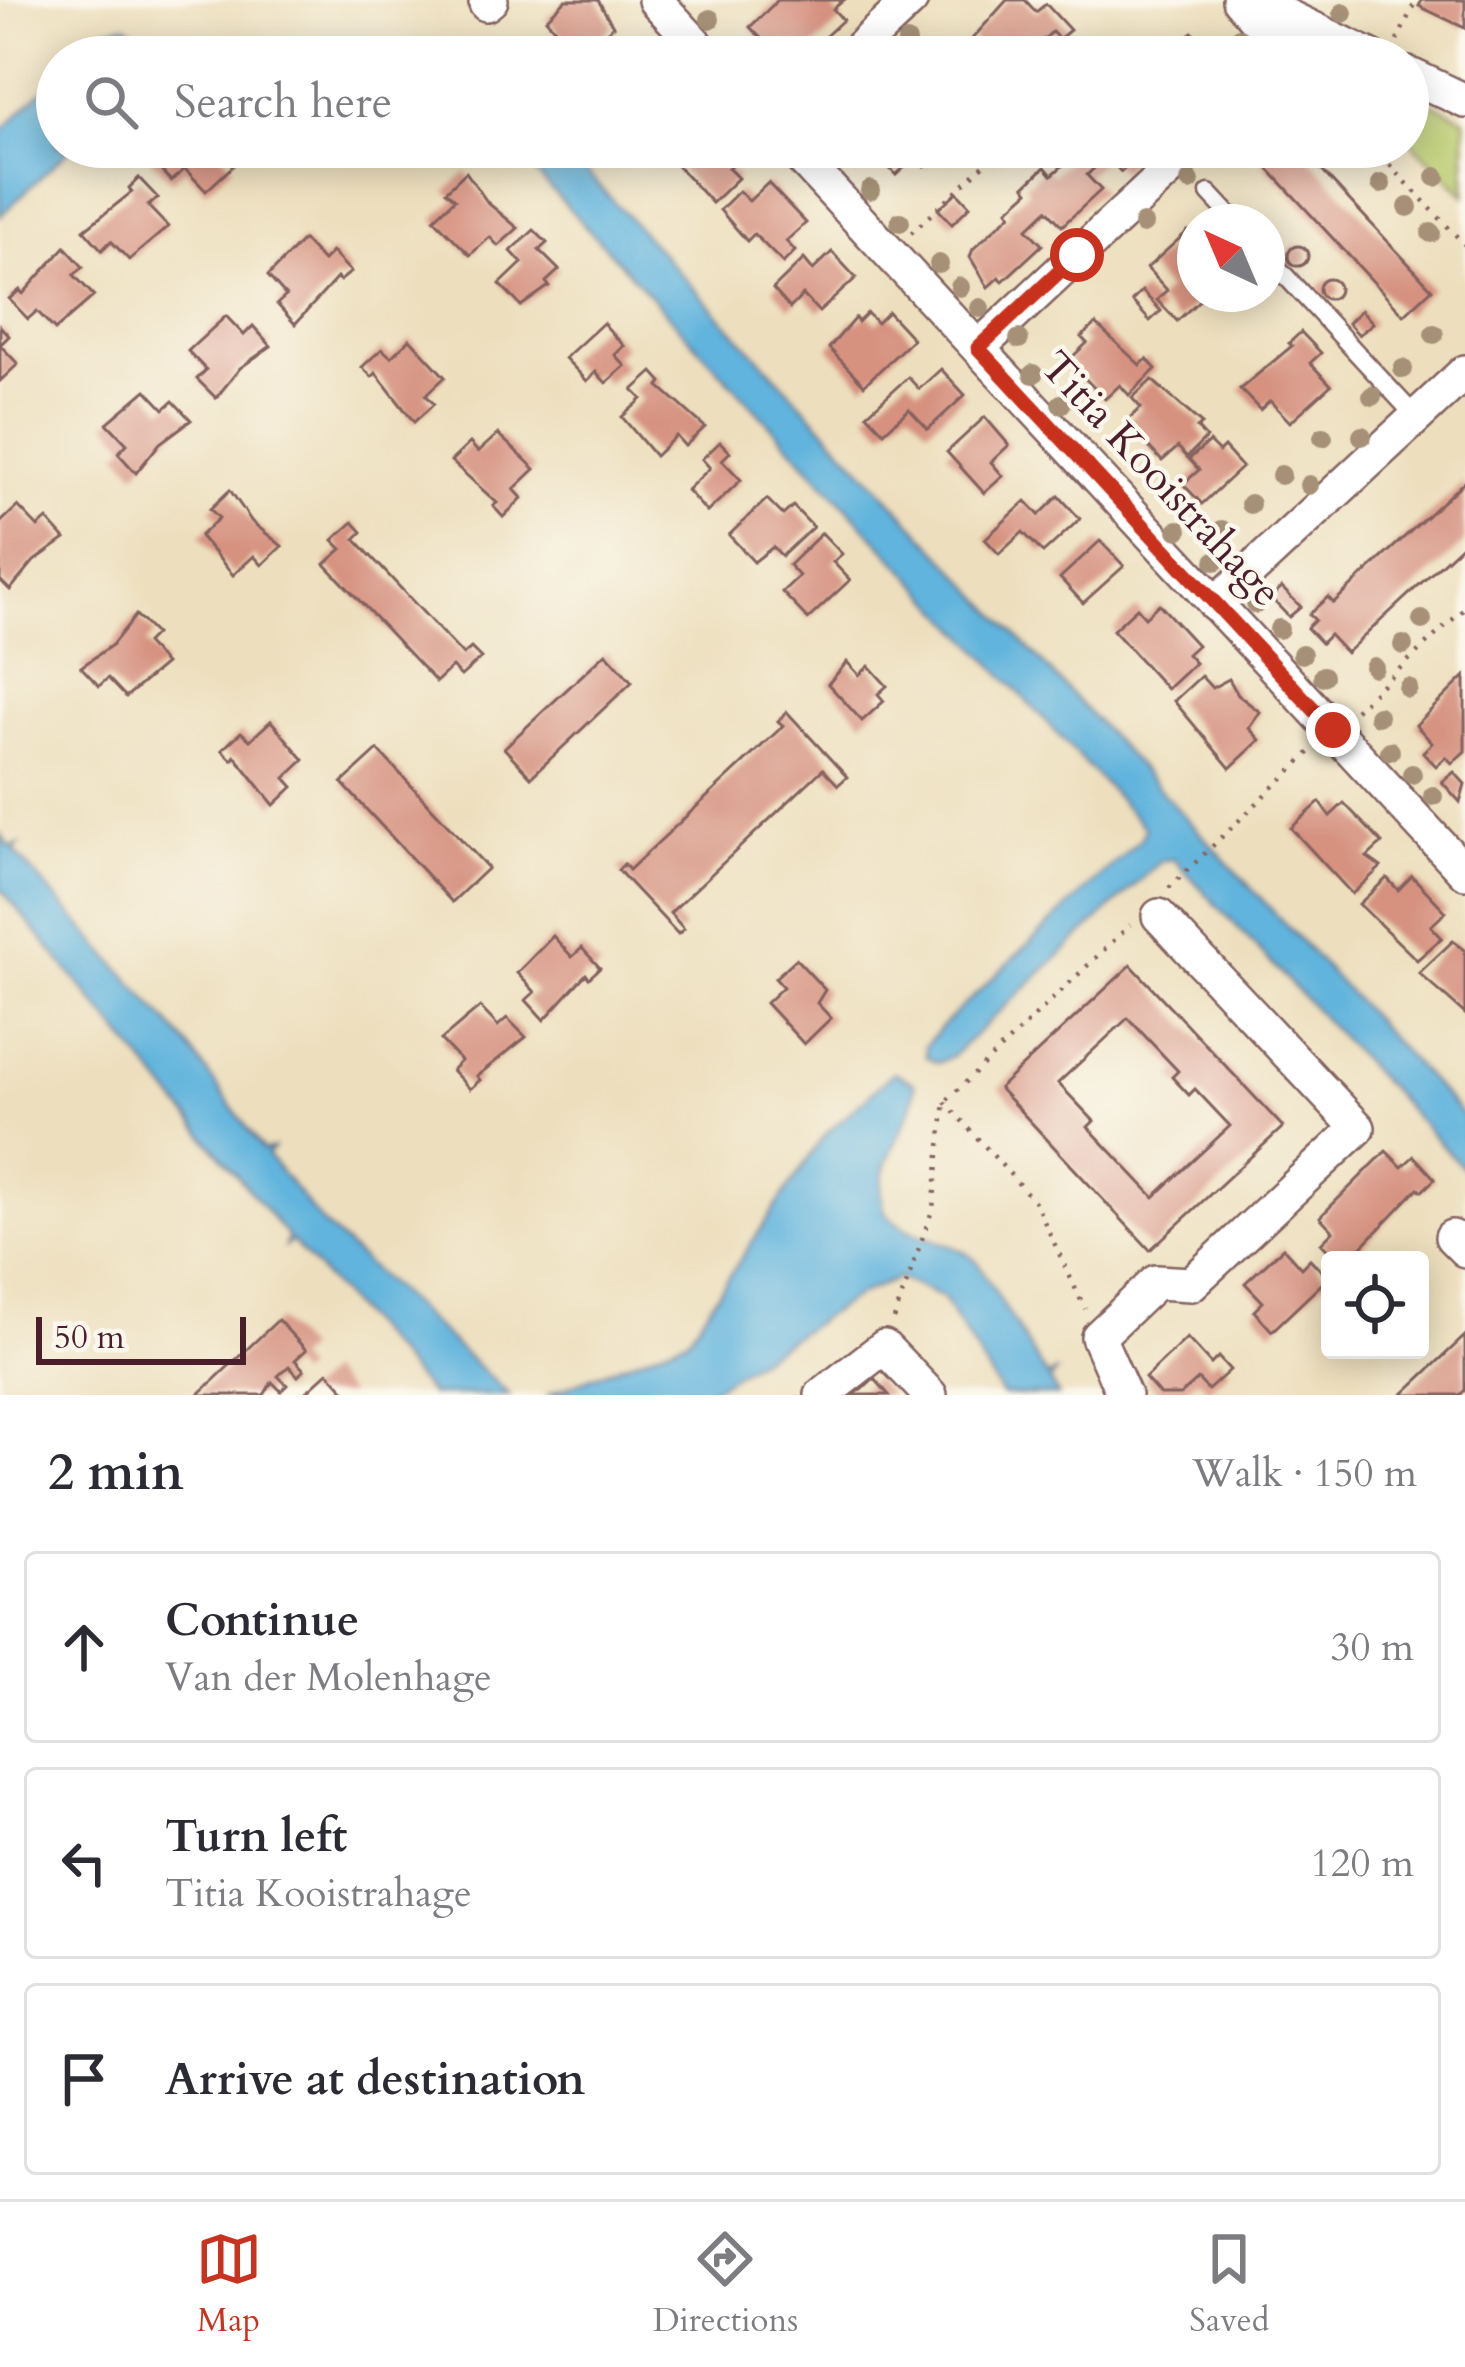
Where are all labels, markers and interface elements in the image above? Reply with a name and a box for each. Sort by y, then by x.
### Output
search box [36,36,1429,168]
icon: search [78,69,144,135]
text: Search here [174,72,392,133]
north arrow [1177,204,1285,312]
route start [1050,228,1104,282]
street label: Titia Kooistrahage [1028,339,1294,619]
route end [1306,703,1360,757]
map controls [1321,1251,1429,1359]
button: locate [1321,1251,1429,1359]
scale bar [36,1311,246,1364]
text: 50 m [54,1315,125,1360]
text: 2 min [48,1438,184,1508]
text: Walk · 150 m [1192,1447,1417,1500]
text: Continue [165,1590,359,1651]
icon: ahead [51,1614,117,1680]
text: 30 m [1331,1621,1414,1674]
text: Van der Molenhage [165,1651,492,1704]
text: Turn left [165,1806,347,1867]
icon: left [51,1830,117,1896]
text: 120 m [1311,1837,1414,1890]
text: Titia Kooistrahage [165,1867,472,1920]
icon: arrive [51,2046,117,2112]
text: Arrive at destination [165,2049,585,2110]
tab: Map [196,2226,262,2343]
tab: Directions [653,2226,798,2343]
tab: Saved [1189,2226,1269,2343]

